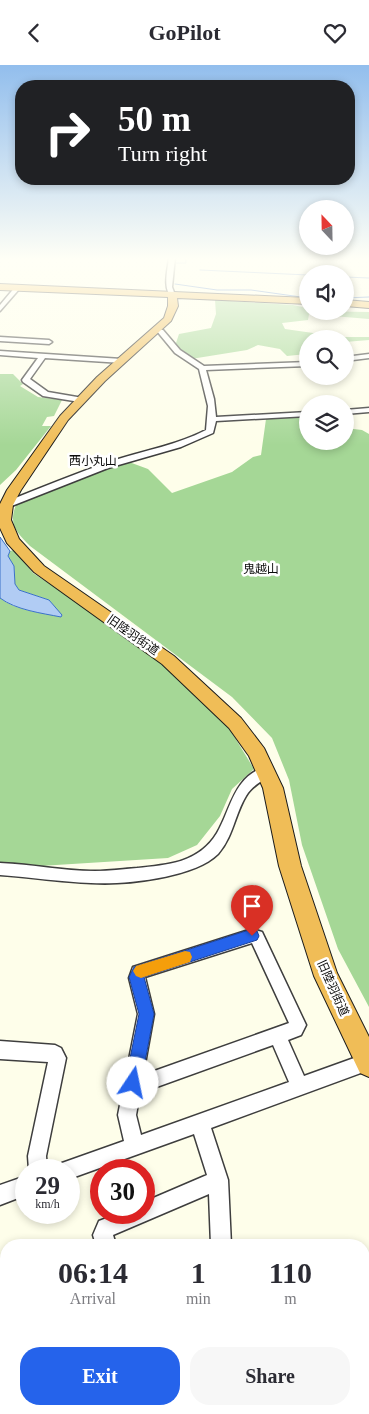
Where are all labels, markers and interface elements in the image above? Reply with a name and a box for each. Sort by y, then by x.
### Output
icon: back [20,19,48,47]
icon: heart [321,19,349,47]
text: GoPilot [148,20,221,45]
icon: right [35,100,100,165]
text: 50 m [118,100,191,139]
text: Turn right [118,141,207,166]
north arrow [299,200,354,255]
map controls [299,200,354,450]
button: sound [299,265,354,320]
button: search [299,330,354,385]
button: layers [299,395,354,450]
district label: 西小丸山 [69,454,117,468]
district label: 鬼越山 [243,562,279,576]
street label: 旧陸羽街道 [104,612,162,658]
pin [231,885,273,936]
icon: arrive [238,892,266,920]
street label: 旧陸羽街道 [314,958,352,1018]
position arrow [106,1056,158,1108]
speed limit sign: 30 [90,1159,155,1224]
text: 29 [35,1172,60,1199]
text: km/h [35,1197,60,1211]
text: 06:14 [58,1256,128,1289]
text: 1 [191,1256,206,1289]
text: 110 [269,1256,312,1289]
text: Arrival [70,1290,116,1307]
text: min [186,1290,211,1307]
text: m [284,1290,297,1307]
button: Exit [20,1347,180,1405]
button: Share [190,1347,350,1405]

